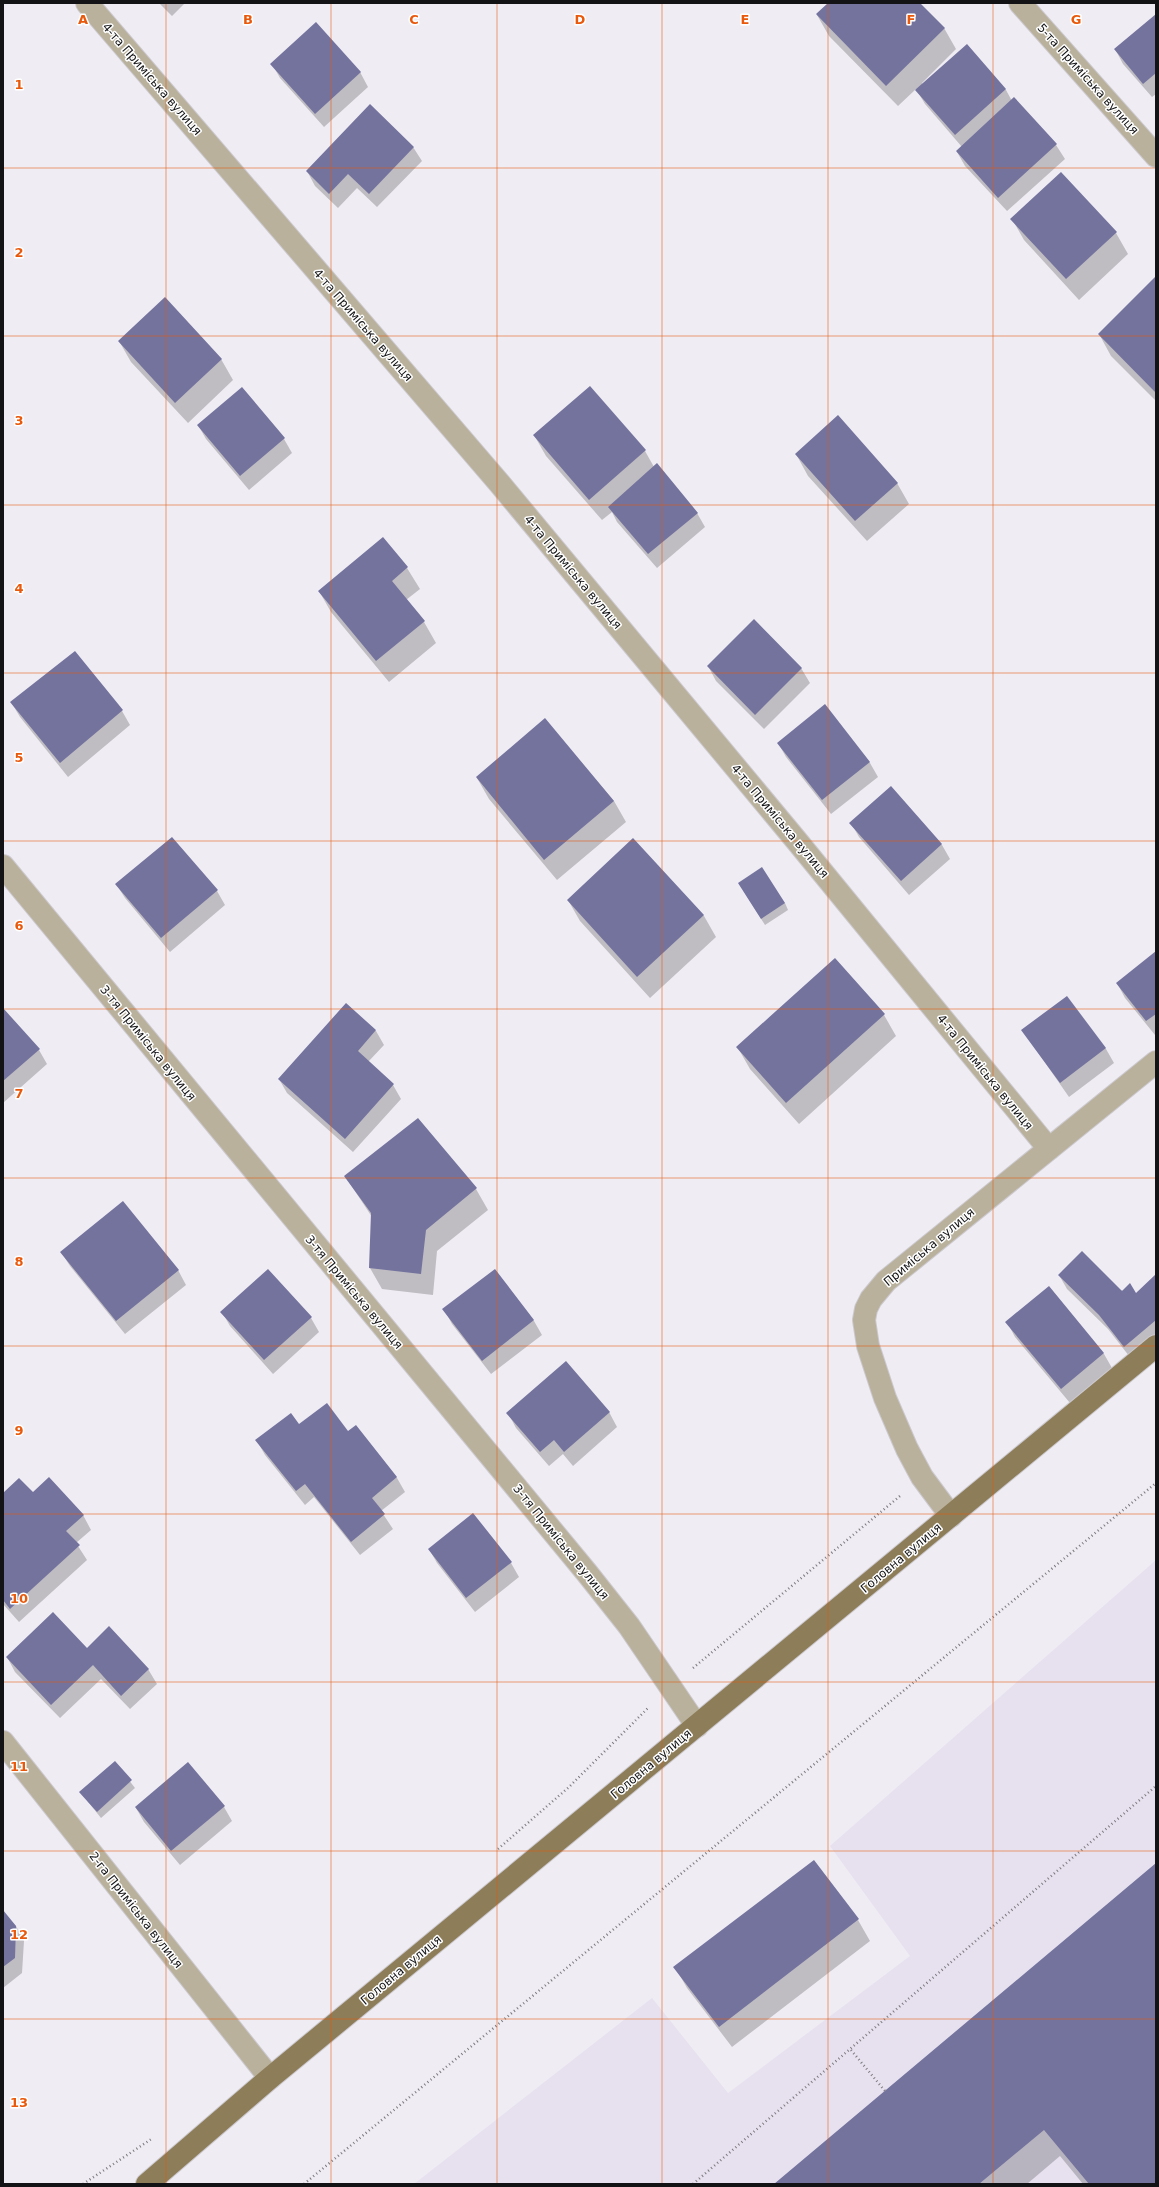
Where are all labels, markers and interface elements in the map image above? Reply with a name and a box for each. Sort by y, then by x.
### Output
text: A [78,12,88,27]
text: B [243,12,253,27]
text: C [409,12,419,27]
text: D [575,12,586,27]
text: E [741,12,749,27]
text: F [907,12,915,27]
text: G [1071,12,1081,27]
street label: 4-та Приміська вулиця [99,20,205,138]
street label: 5-та Приміська вулиця [1035,21,1141,137]
text: 1 [14,77,24,92]
text: 2 [14,245,24,260]
street label: 4-та Приміська вулиця [310,266,416,384]
text: 3 [14,413,24,428]
street label: 4-та Приміська вулиця [521,512,625,632]
text: 4 [14,581,24,596]
text: 5 [14,750,24,765]
street label: 4-та Приміська вулиця [728,761,832,881]
text: 6 [14,918,24,933]
street label: 3-тя Приміська вулиця [97,983,199,1103]
street label: 4-та Приміська вулиця [934,1012,1036,1132]
text: 7 [14,1086,24,1101]
street label: Приміська вулиця [881,1205,977,1289]
street label: 3-тя Приміська вулиця [302,1232,406,1352]
text: 8 [14,1254,24,1269]
text: 9 [14,1423,24,1438]
street label: 3-тя Приміська вулиця [510,1482,612,1602]
street label: Головна вулиця [858,1520,944,1596]
text: 10 [10,1591,28,1606]
street label: Головна вулиця [608,1726,694,1802]
text: 11 [10,1759,28,1774]
street label: 2-га Приміська вулиця [86,1849,186,1971]
text: 12 [10,1927,28,1942]
street label: Головна вулиця [358,1932,444,2008]
text: 13 [10,2095,28,2110]

